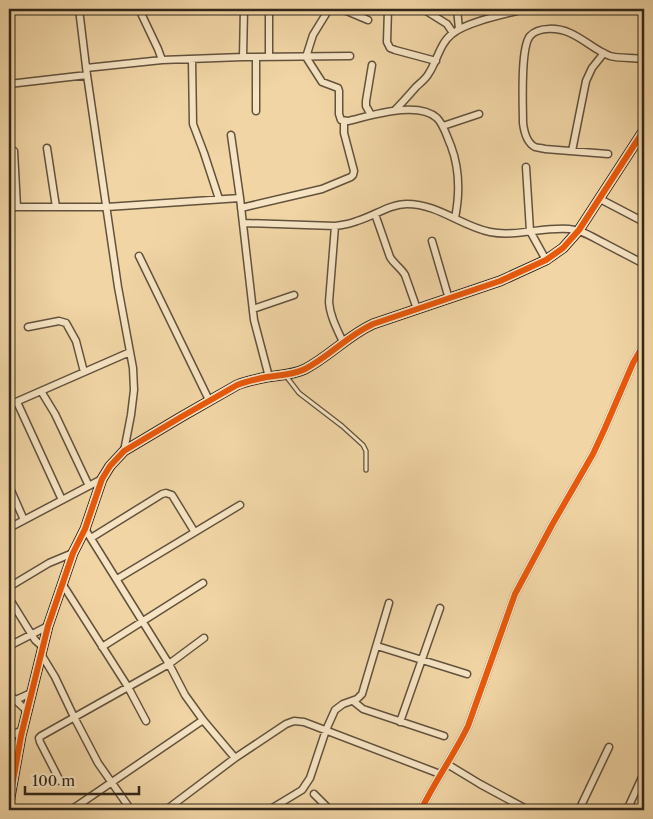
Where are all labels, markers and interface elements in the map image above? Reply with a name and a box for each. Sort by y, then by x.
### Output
scale bar [25,764,139,796]
text: 100 m [32,771,75,790]

